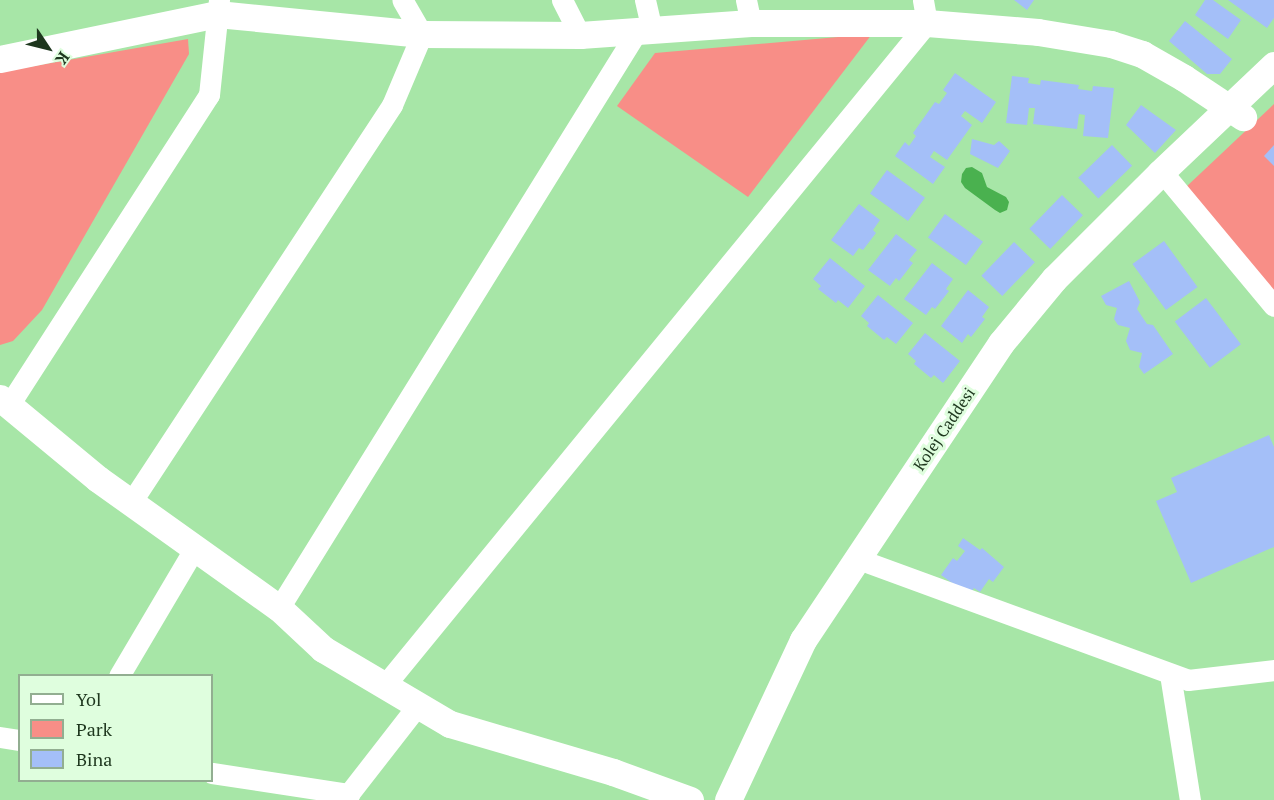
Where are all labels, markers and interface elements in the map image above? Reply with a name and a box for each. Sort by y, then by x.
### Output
north arrow [18,18,78,78]
text: K [50,47,75,69]
street label: Kolej Caddesi [909,384,979,474]
legend [18,674,213,782]
text: Yol [76,687,101,711]
text: Park [76,717,112,741]
text: Bina [76,747,112,771]

